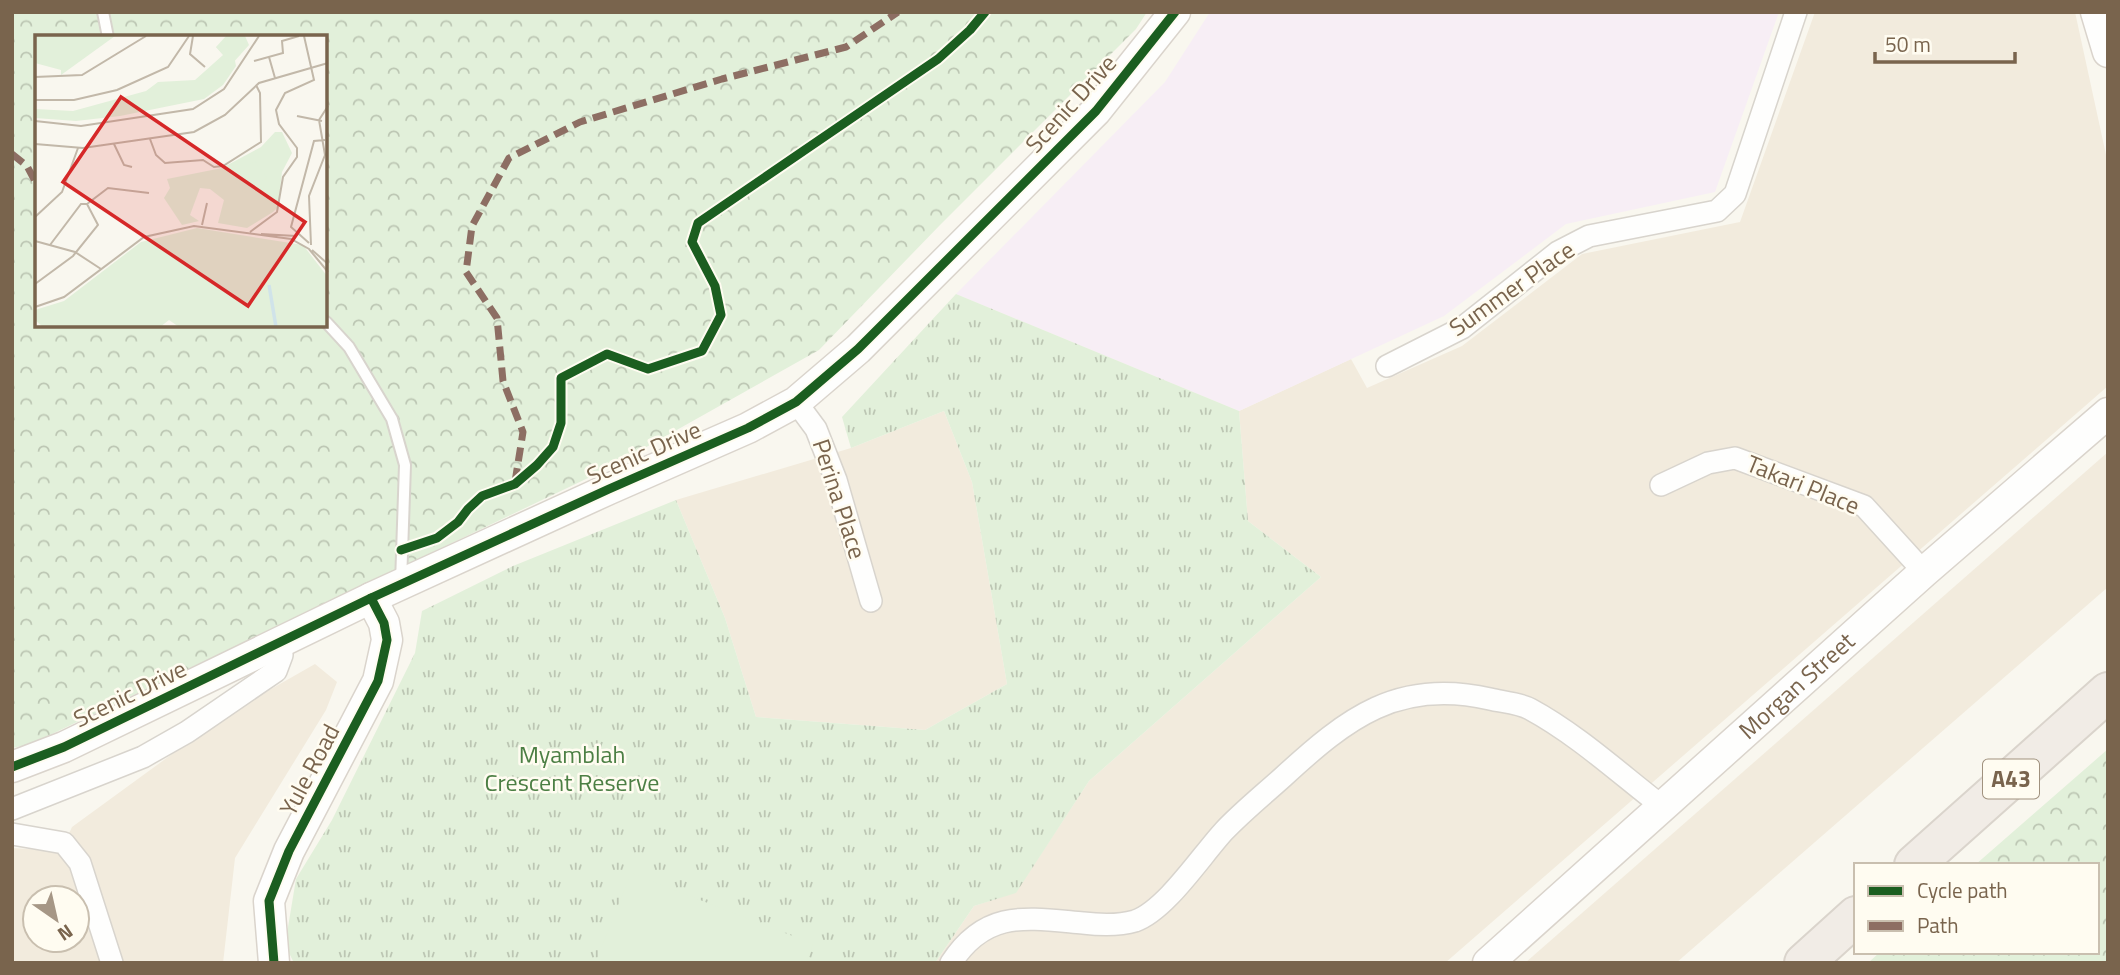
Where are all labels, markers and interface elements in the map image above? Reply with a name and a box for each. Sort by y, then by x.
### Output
scale bar [1875,21,2015,65]
text: 50 m [1885,28,1931,60]
inset map [35,35,327,327]
street label: Scenic Drive [1016,46,1124,161]
street label: Summer Place [1441,232,1581,345]
street label: Scenic Drive [581,411,707,493]
street label: Perina Place [804,434,876,563]
street label: Takari Place [1741,445,1865,523]
street label: Morgan Street [1730,623,1863,747]
street label: Scenic Drive [67,650,192,736]
street label: Yule Road [270,717,348,822]
park label: Myamblah Crescent Reserve [485,736,659,800]
road number: A43 [1983,760,2039,799]
legend [1854,863,2099,954]
text: Cycle path [1917,874,2008,906]
north arrow [21,884,91,954]
text: Path [1917,909,1959,941]
text: N [52,918,79,949]

